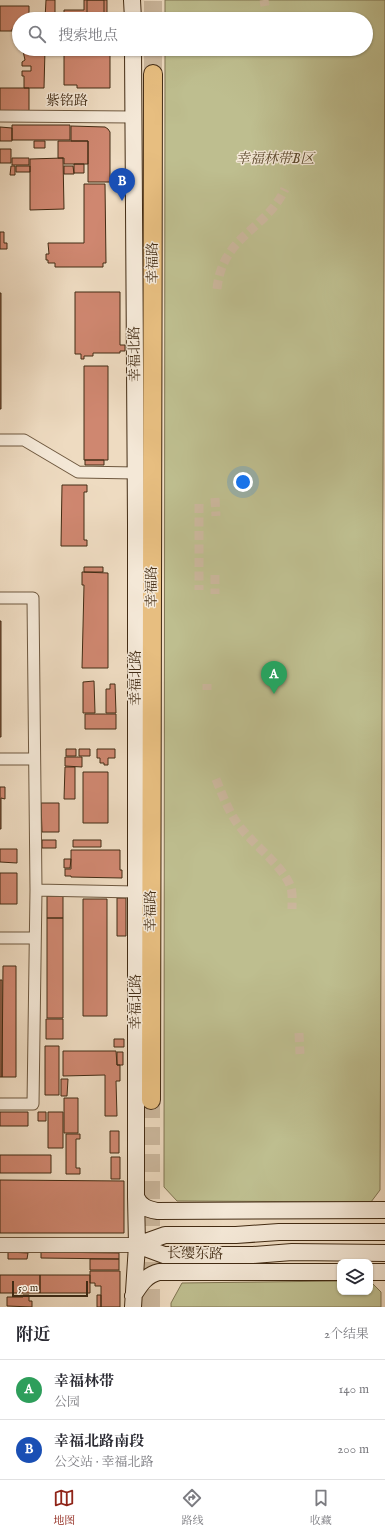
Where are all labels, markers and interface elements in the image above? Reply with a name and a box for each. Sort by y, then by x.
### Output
search box [12,12,373,56]
icon: search [26,23,48,45]
text: 搜索地点 [58,26,118,45]
street label: 紫铭路 [46,92,88,110]
park label: 幸福林带B区 [236,150,316,168]
pin: B [109,168,135,201]
street label: 幸福路 [144,242,162,284]
street label: 幸福北路 [126,326,144,382]
your location [233,472,253,492]
street label: 幸福路 [143,566,161,608]
street label: 幸福北路 [127,650,145,706]
pin: A [261,661,287,694]
street label: 幸福路 [142,890,160,932]
street label: 幸福北路 [127,974,145,1030]
street label: 长缨东路 [167,1245,223,1263]
map controls [337,1259,373,1295]
button: layers [337,1259,373,1295]
scale bar [12,1279,88,1298]
text: 50 m [18,1281,38,1295]
text: 附近 [16,1325,50,1346]
text: 2个结果 [324,1326,369,1343]
text: 幸福林带 [54,1372,114,1391]
text: A [25,1381,33,1398]
text: 140 m [339,1381,369,1398]
text: 公园 [54,1394,80,1411]
text: 幸福北路南段 [54,1432,144,1451]
text: B [25,1441,33,1458]
text: 200 m [337,1441,369,1458]
text: 公交站 · 幸福北路 [54,1454,154,1471]
tab: 地图 [53,1487,75,1528]
tab: 路线 [181,1487,203,1528]
tab: 收藏 [310,1487,332,1528]

